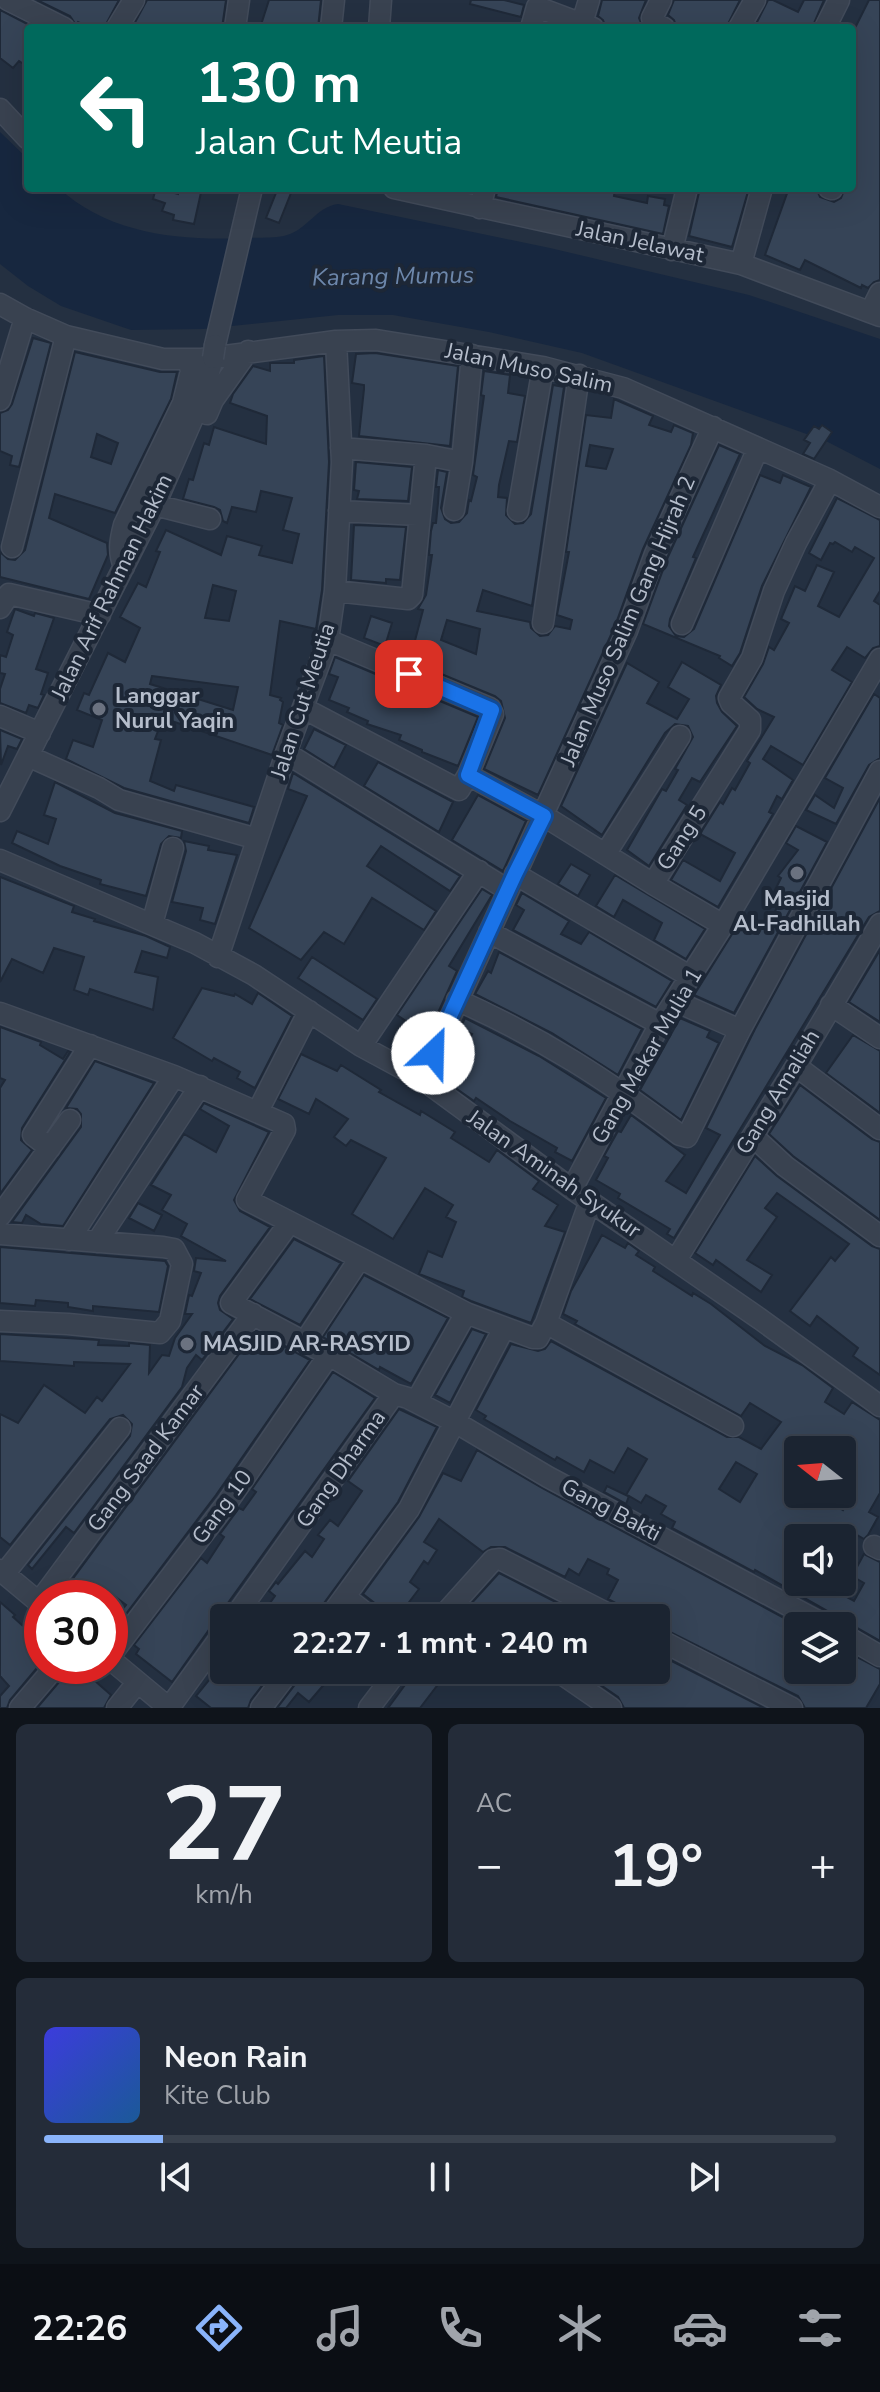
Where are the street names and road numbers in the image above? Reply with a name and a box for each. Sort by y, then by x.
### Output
street label: Jalan Jelawat [572,214,707,270]
street label: Jalan Muso Salim [442,335,615,400]
street label: Jalan Arif Rahman Hakim [44,469,180,706]
street label: Jalan Muso Salim Gang Hijrah 2 [553,471,703,772]
street label: Jalan Cut Meutia [263,619,342,784]
street label: Gang 5 [650,800,714,876]
street label: Gang Mekar Mulia 1 [584,963,710,1149]
street label: Gang Amaliah [729,1024,827,1160]
street label: Jalan Aminah Syukur [460,1102,647,1245]
street label: Gang Saad Kamar [81,1378,212,1538]
street label: Gang Dharma [289,1404,393,1534]
street label: Gang 10 [185,1464,259,1550]
street label: Gang Bakti [556,1471,666,1549]

